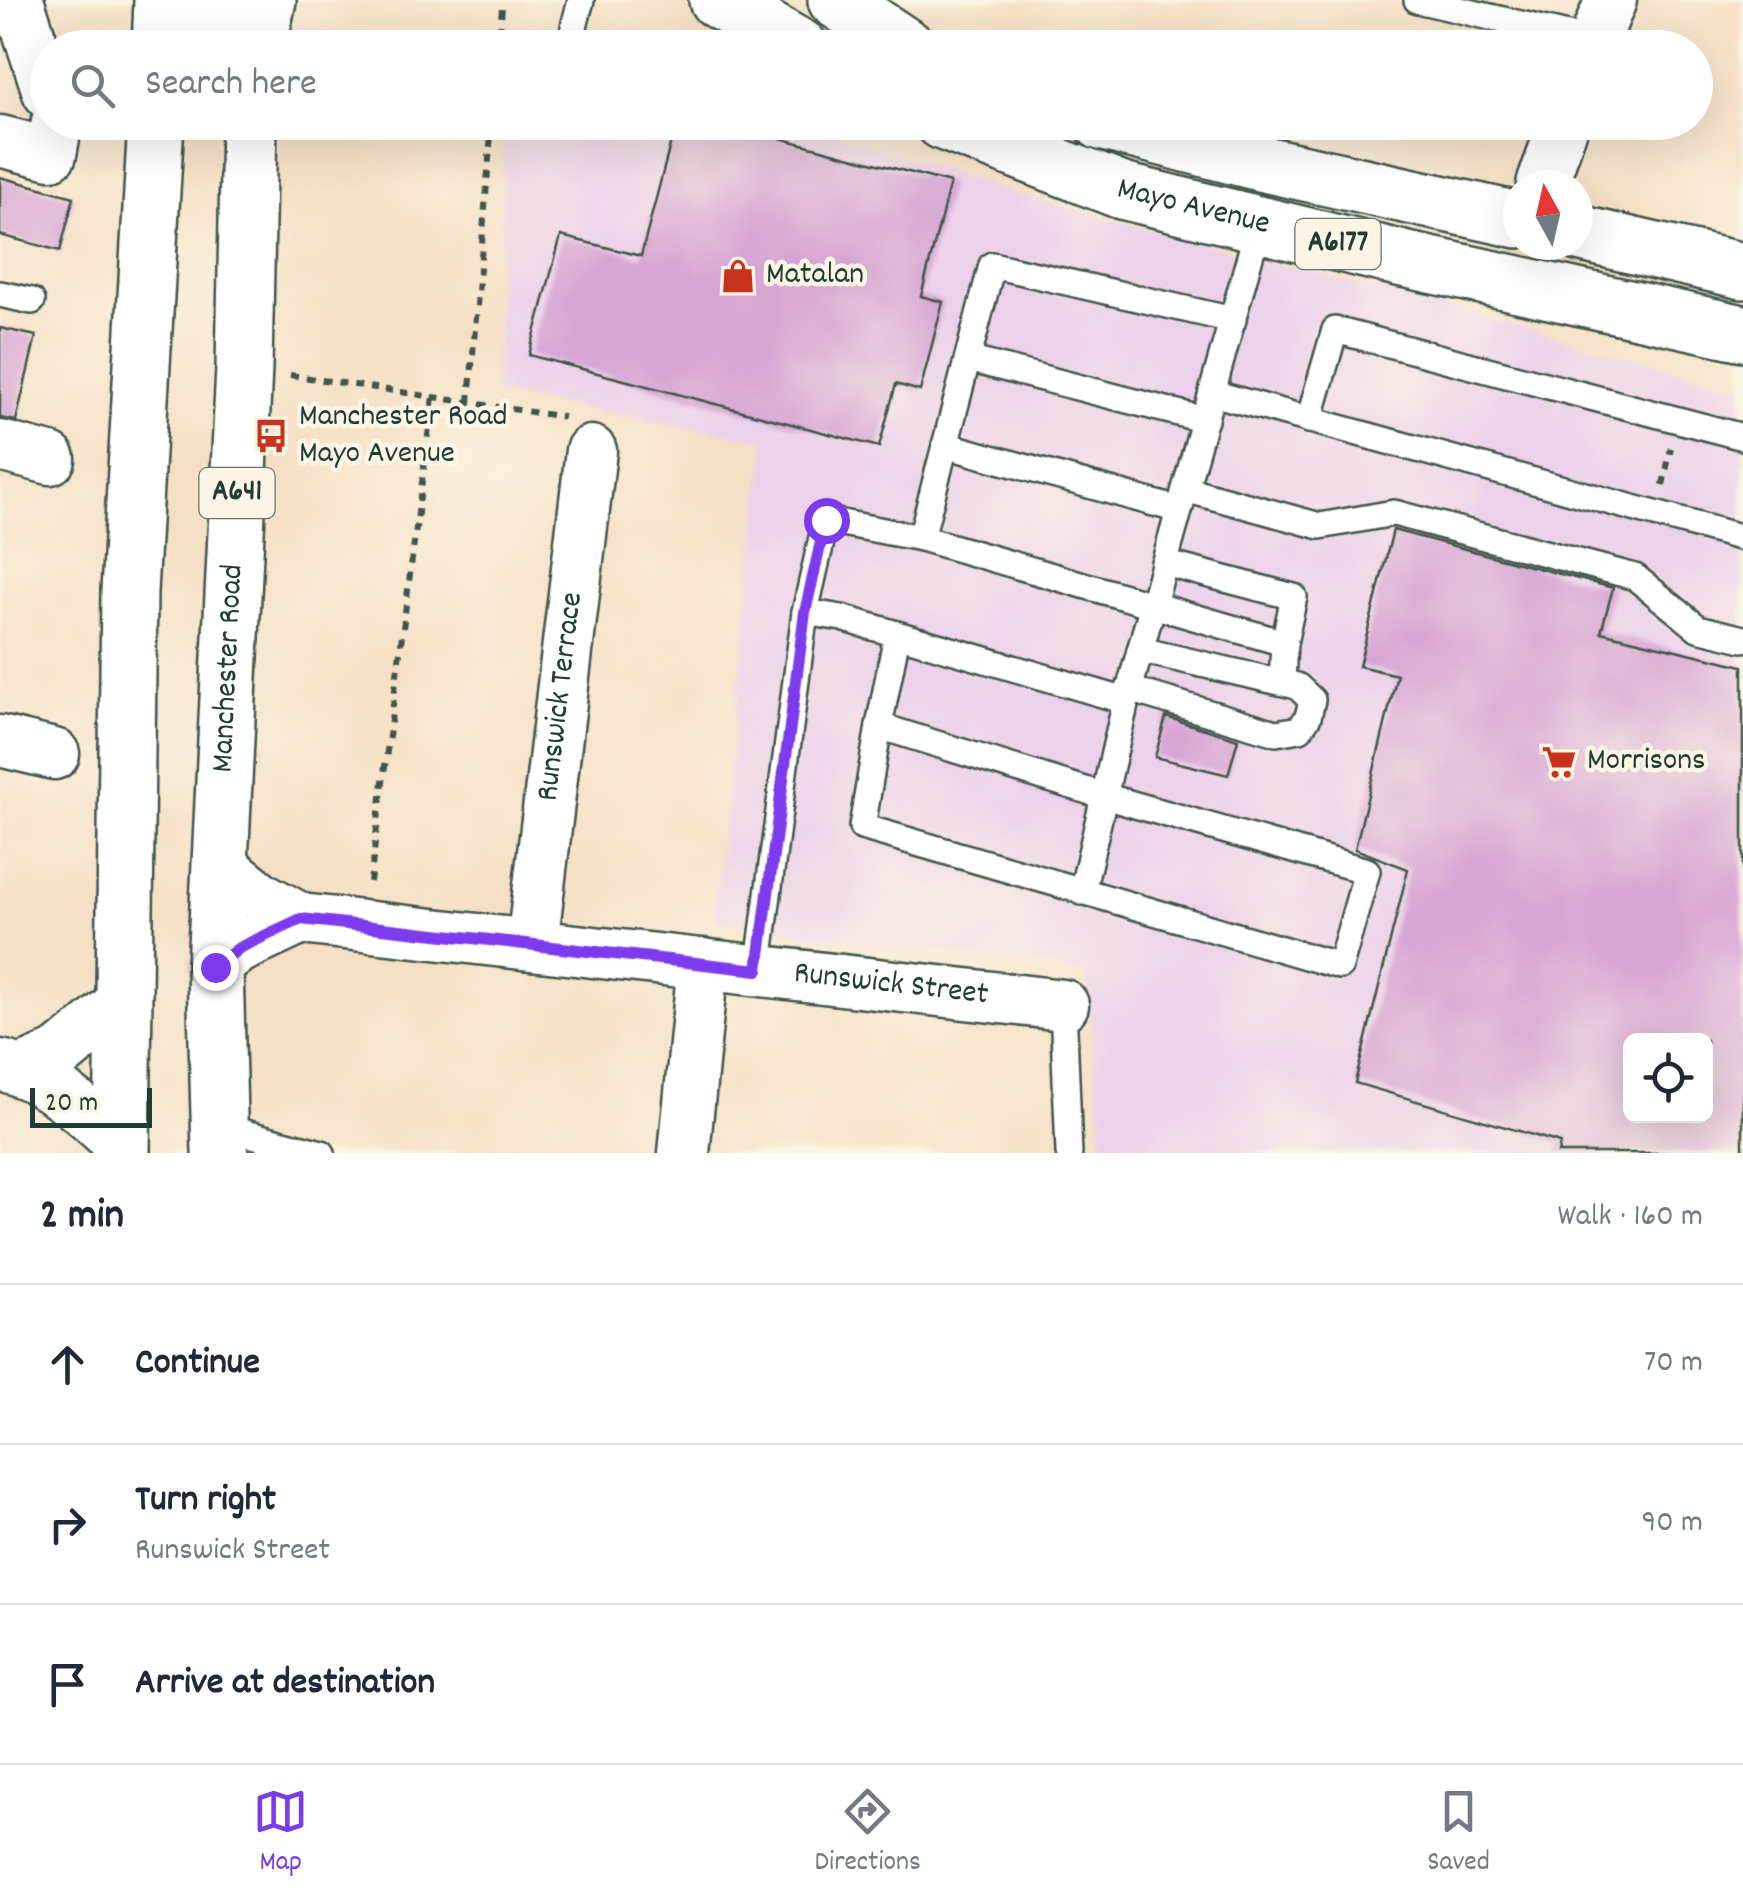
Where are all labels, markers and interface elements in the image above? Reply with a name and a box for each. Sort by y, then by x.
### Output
search box [30,30,1713,140]
icon: search [65,58,120,113]
text: Search here [145,58,317,113]
street label: Mayo Avenue [1112,168,1274,249]
north arrow [1503,170,1593,260]
road number: A6177 [1296,219,1380,269]
place label: Matalan [766,253,864,299]
shop icon: Matalan [719,257,757,295]
place label: Manchester Road Mayo Avenue [299,395,508,478]
bus stop icon: Manchester Road Mayo Avenue [252,417,290,455]
road number: A641 [200,468,274,518]
route start [804,498,850,544]
street label: Manchester Road [201,563,257,774]
street label: Runswick Terrace [526,590,597,804]
place label: Morrisons [1587,739,1706,785]
supermarket icon: Morrisons [1540,743,1578,781]
route end [193,945,239,991]
street label: Runswick Street [791,952,991,1019]
map controls [1623,1033,1713,1123]
button: locate [1623,1033,1713,1123]
scale bar [30,1083,152,1128]
text: 20 m [45,1085,98,1125]
text: 2 min [40,1188,124,1248]
text: Walk · 160 m [1557,1195,1703,1241]
icon: ahead [40,1337,95,1392]
text: Continue [135,1337,260,1392]
text: 70 m [1644,1341,1703,1387]
text: Turn right [135,1474,276,1529]
icon: right [40,1497,95,1552]
text: 90 m [1642,1501,1703,1547]
text: Runswick Street [135,1529,330,1575]
icon: arrive [40,1657,95,1712]
text: Arrive at destination [135,1657,435,1712]
tab: Map [253,1784,308,1884]
tab: Directions [815,1784,921,1884]
tab: Saved [1427,1784,1490,1884]

